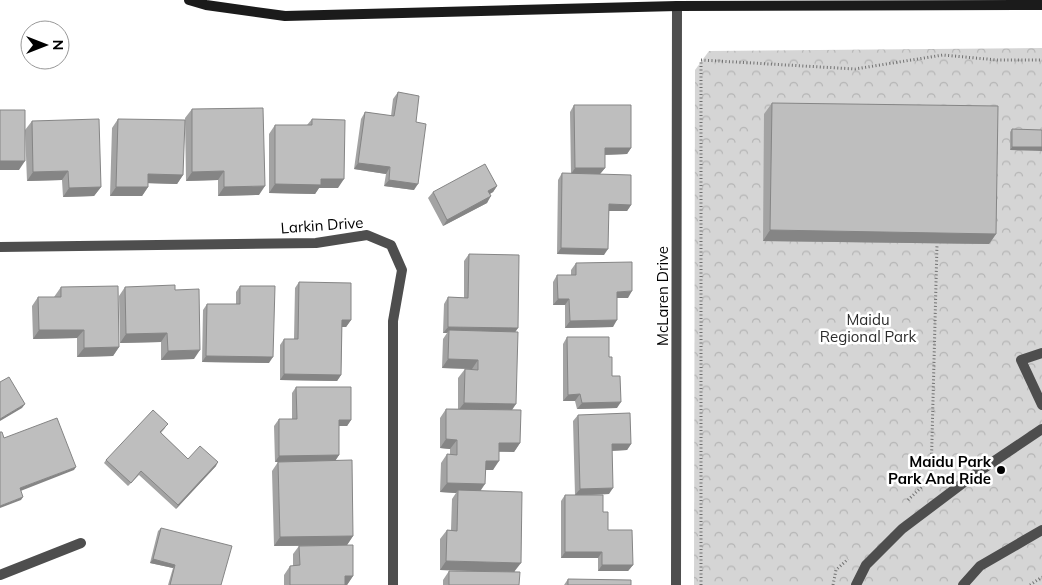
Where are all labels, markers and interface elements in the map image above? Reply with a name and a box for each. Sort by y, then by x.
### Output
north arrow [20,20,70,70]
text: N [49,40,67,50]
street label: Larkin Drive [280,213,364,237]
street label: McLaren Drive [653,246,672,346]
park label: Maidu Regional Park [820,310,916,346]
place label: Maidu Park Park And Ride [888,452,992,488]
marker: Maidu Park Park And Ride [995,464,1007,476]

